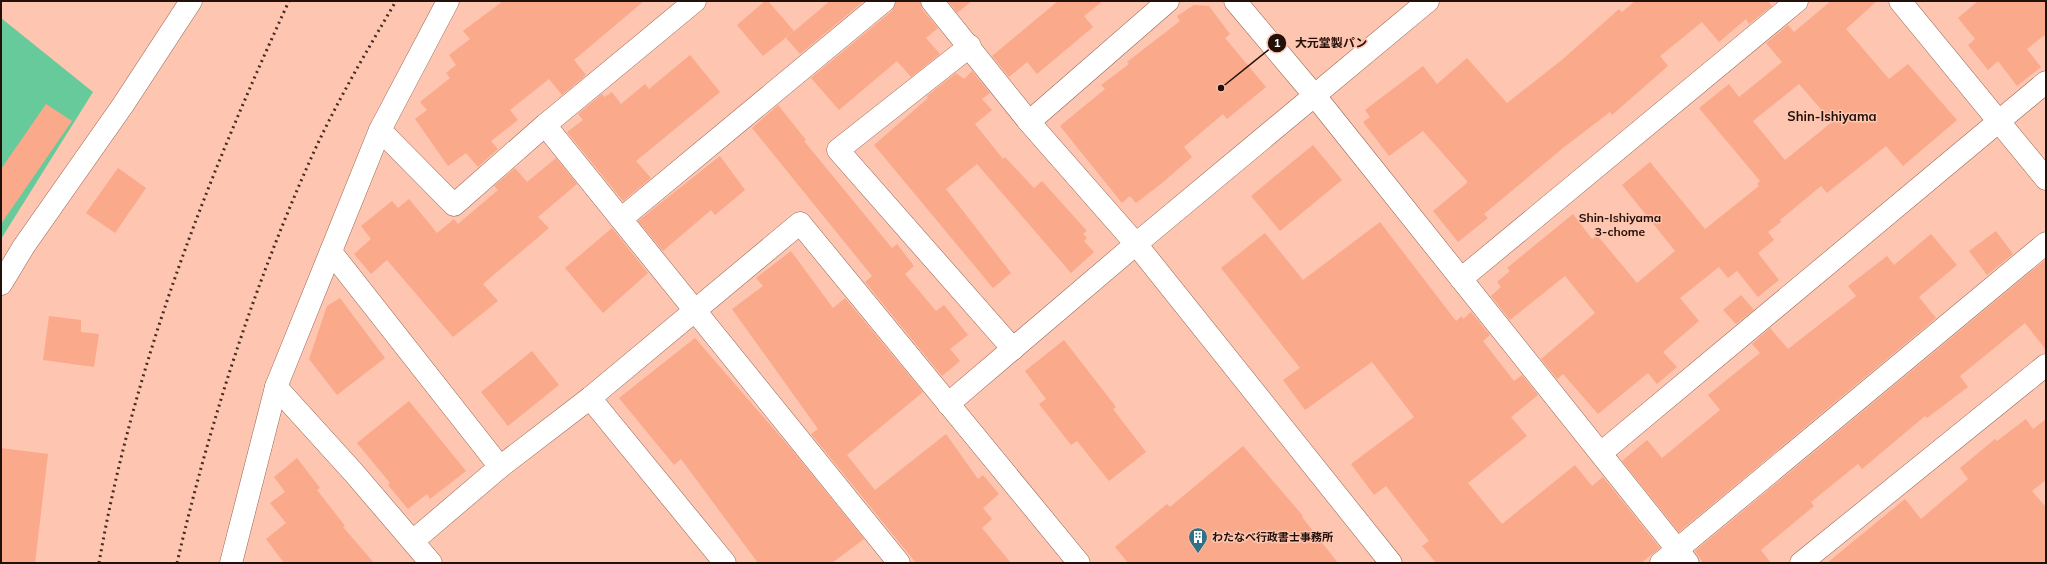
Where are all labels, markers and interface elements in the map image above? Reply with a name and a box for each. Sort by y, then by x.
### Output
callout: 大元堂製パン [1267,31,1375,55]
text: 1 [1273,35,1281,50]
text: 大元堂製パン [1295,35,1367,50]
district label: Shin-Ishiyama [1787,108,1877,125]
district label: Shin-Ishiyama 3-chome [1579,210,1661,239]
building icon: わたなべ行政書士事務所 [1187,526,1209,554]
place label: わたなべ行政書士事務所 [1212,530,1333,544]

